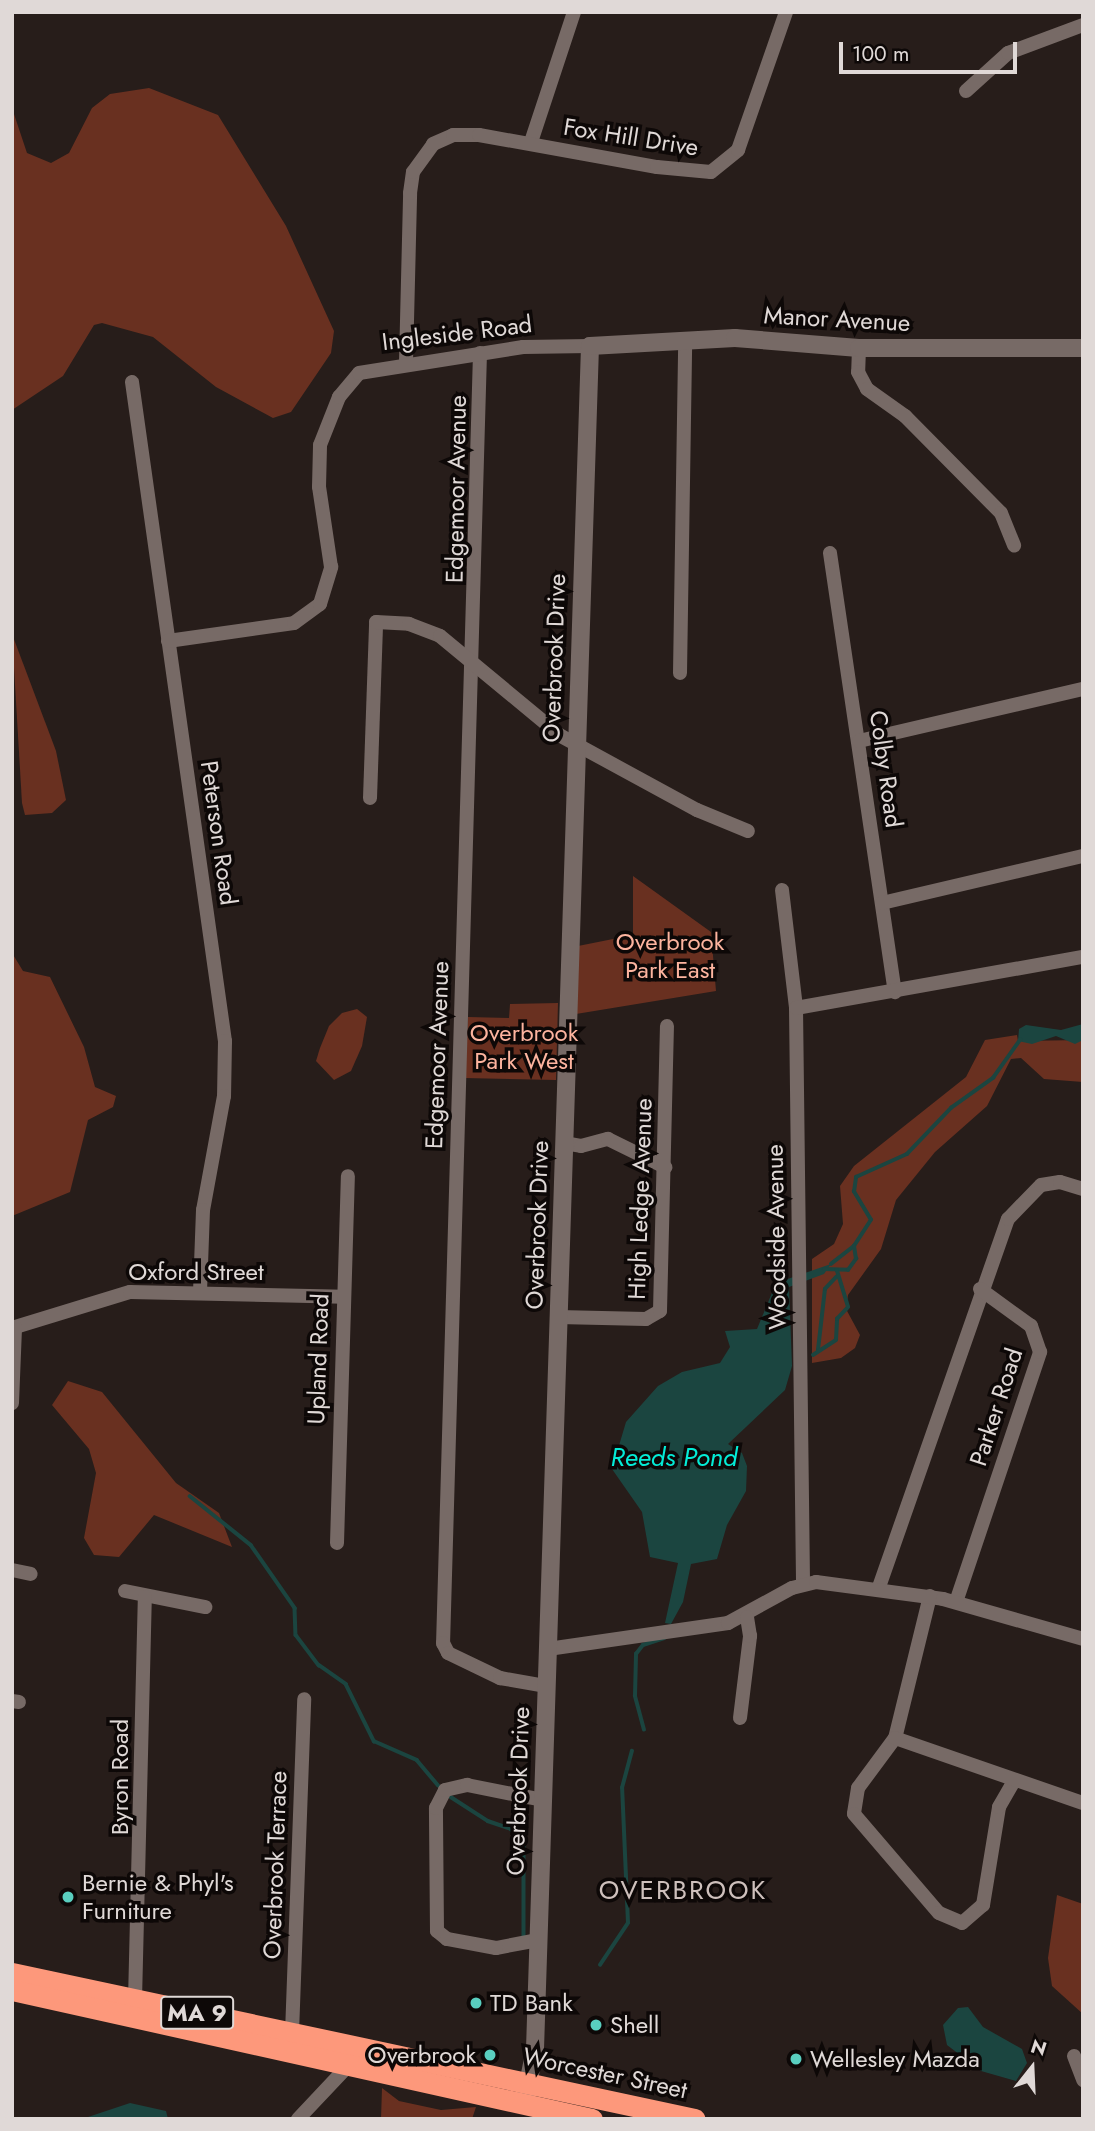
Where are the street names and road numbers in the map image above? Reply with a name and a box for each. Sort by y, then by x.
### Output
street label: Fox Hill Drive [561,112,701,162]
street label: Manor Avenue [763,301,911,337]
street label: Ingleside Road [380,310,534,356]
street label: Edgemoor Avenue [440,395,472,583]
street label: Overbrook Drive [537,573,571,743]
street label: Colby Road [864,709,908,829]
street label: Peterson Road [195,759,243,907]
street label: Edgemoor Avenue [419,961,455,1149]
street label: High Ledge Avenue [622,1098,658,1300]
street label: Overbrook Drive [520,1140,554,1310]
street label: Woodside Avenue [760,1144,792,1330]
street label: Oxford Street [128,1258,264,1286]
street label: Upland Road [301,1293,335,1425]
street label: Parker Road [963,1345,1029,1469]
street label: Overbrook Drive [501,1706,535,1876]
street label: Byron Road [106,1719,134,1835]
street label: Overbrook Terrace [257,1770,293,1960]
road number: MA 9 [158,1994,235,2032]
street label: Worcester Street [520,2042,690,2104]

